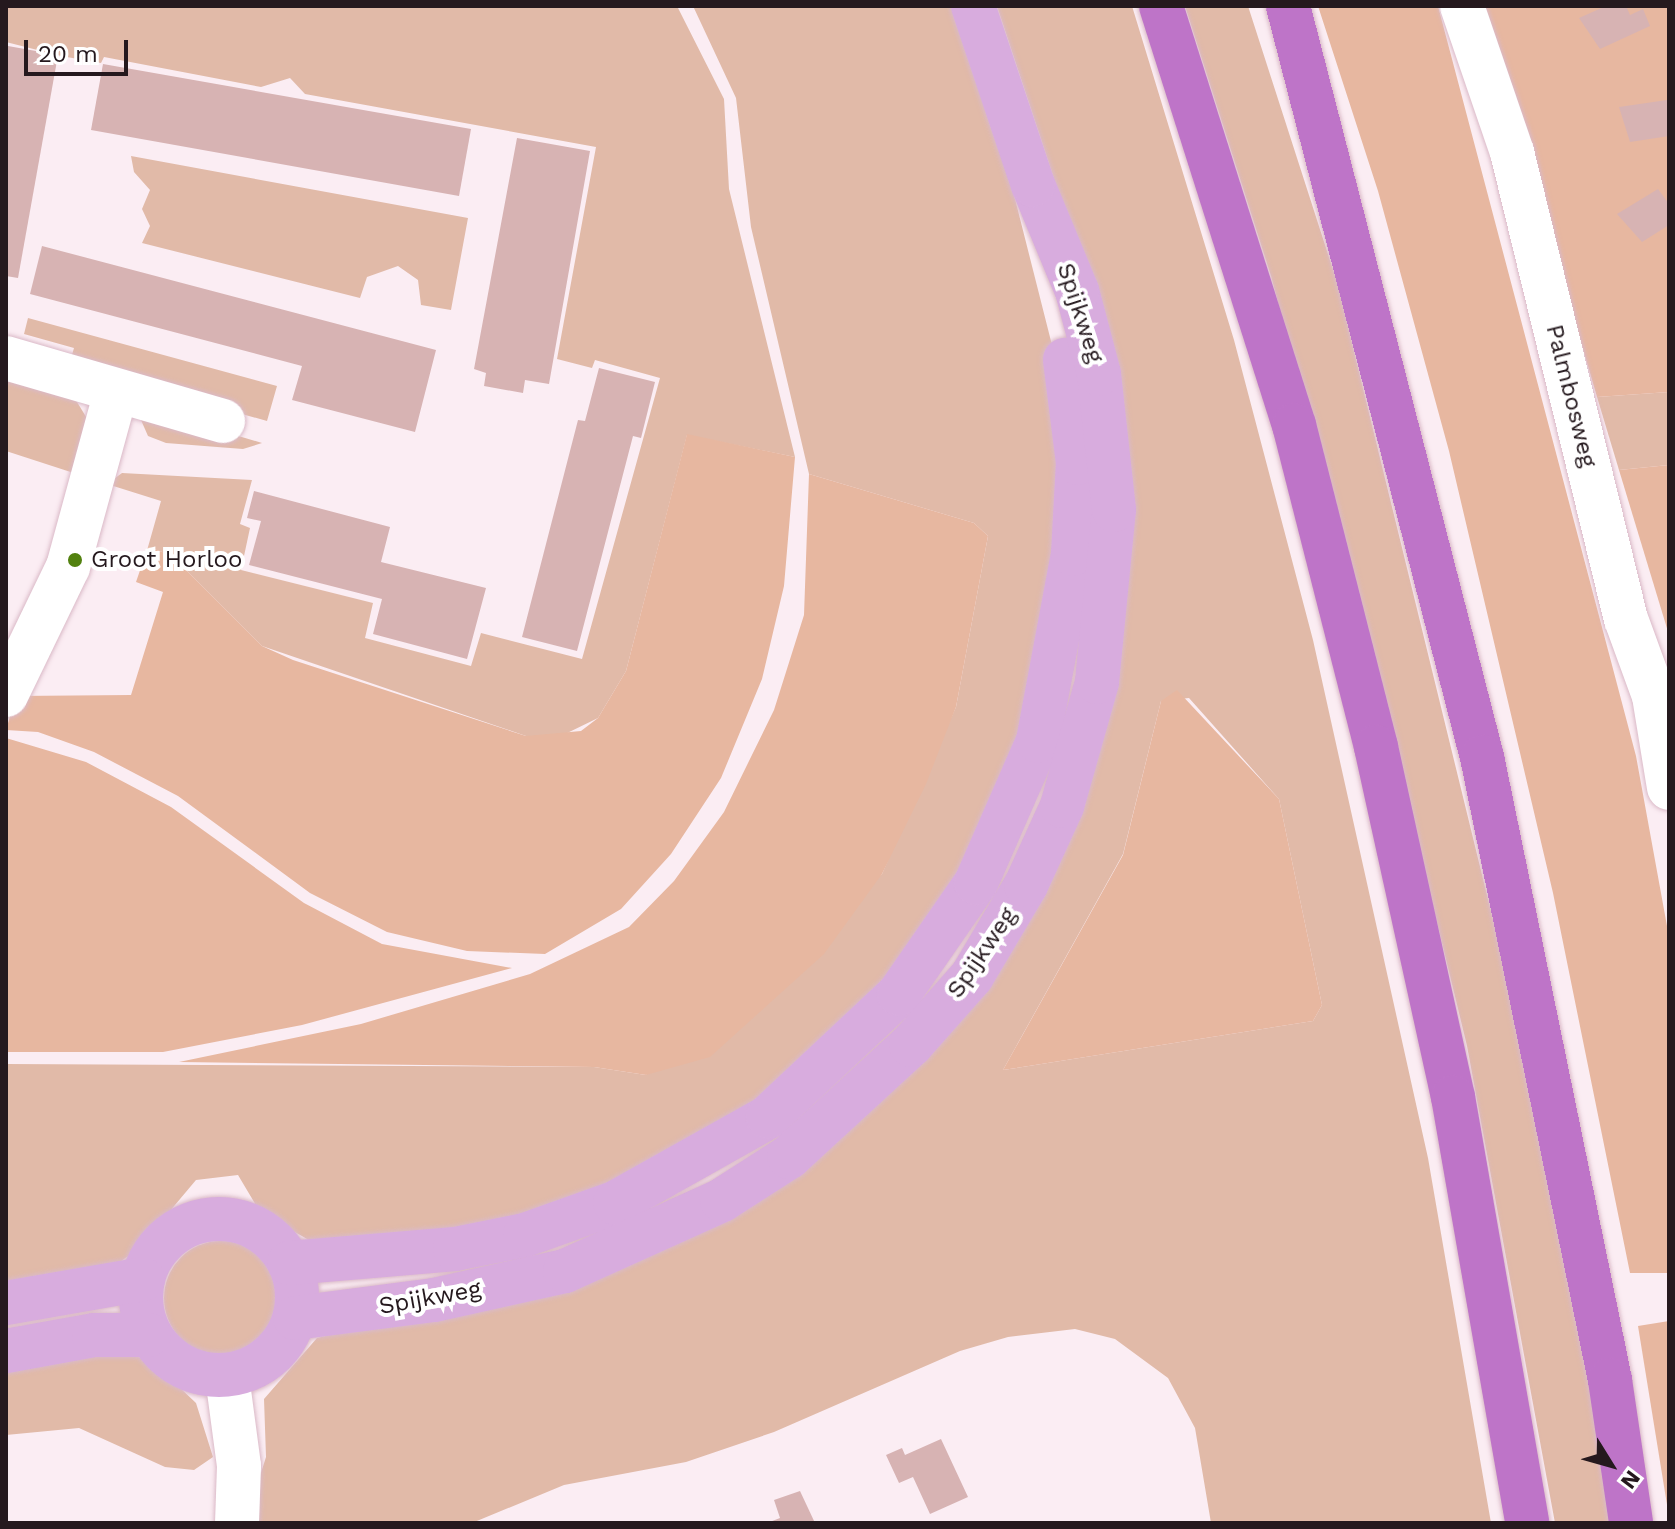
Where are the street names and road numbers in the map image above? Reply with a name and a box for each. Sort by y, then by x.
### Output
street label: Spijkweg [1050,260,1110,366]
street label: Palmbosweg [1539,322,1603,470]
street label: Spijkweg [941,902,1023,1004]
street label: Spijkweg [377,1275,483,1321]

